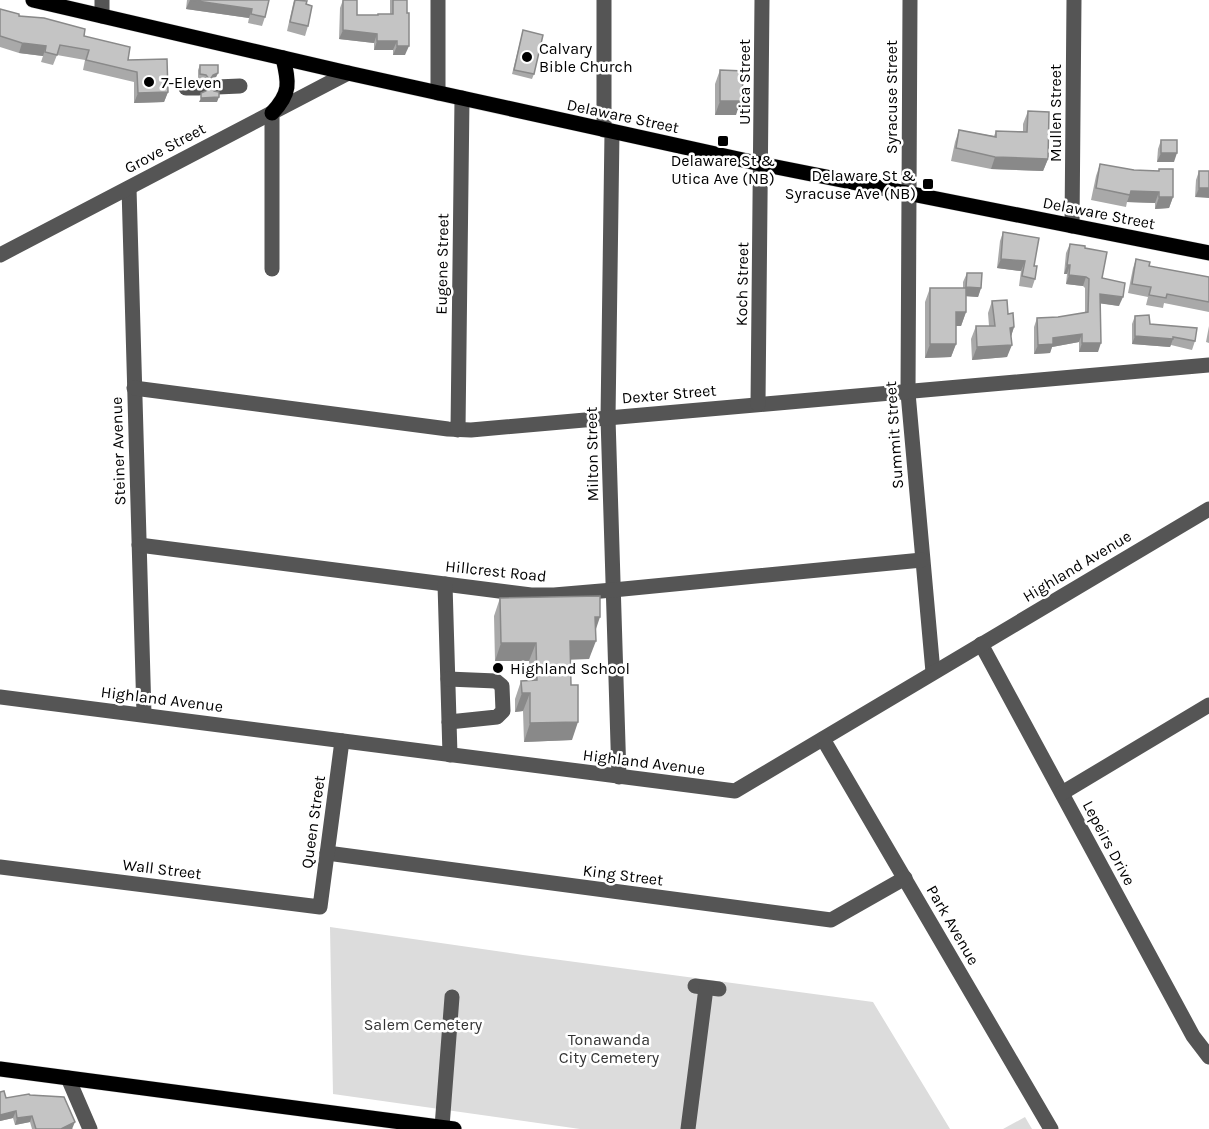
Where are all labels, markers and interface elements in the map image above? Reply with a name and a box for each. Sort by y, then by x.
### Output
place label: Calvary Bible Church [539,39,633,76]
street label: Utica Street [735,39,754,125]
street label: Syracuse Street [882,40,901,154]
marker: Calvary Bible Church [520,50,534,64]
street label: Mullen Street [1046,64,1065,162]
place label: 7-Eleven [161,73,222,92]
marker: 7-Eleven [142,75,156,89]
street label: Delaware Street [565,95,681,137]
street label: Grove Street [121,119,209,177]
marker: Delaware St & Utica Ave (NB) [716,134,730,148]
place label: Delaware St & Utica Ave (NB) [671,151,775,188]
place label: Delaware St & Syracuse Ave (NB) [785,166,916,203]
marker: Delaware St & Syracuse Ave (NB) [921,177,935,191]
street label: Delaware Street [1041,193,1157,233]
street label: Eugene Street [432,213,452,315]
street label: Koch Street [732,242,752,326]
street label: Dexter Street [621,380,717,408]
street label: Summit Street [881,381,907,489]
street label: Steiner Avenue [107,396,129,506]
street label: Milton Street [582,406,602,502]
street label: Highland Avenue [1019,526,1135,606]
street label: Hillcrest Road [444,556,548,586]
place label: Highland School [510,659,630,678]
marker: Highland School [491,661,505,675]
street label: Highland Avenue [100,682,224,716]
street label: Highland Avenue [582,745,706,779]
street label: Queen Street [297,774,329,870]
street label: Lepeirs Drive [1079,797,1139,889]
street label: Wall Street [121,855,203,883]
street label: King Street [582,861,664,889]
street label: Park Avenue [923,882,983,968]
park label: Salem Cemetery [364,1015,483,1034]
park label: Tonawanda City Cemetery [559,1030,660,1067]

